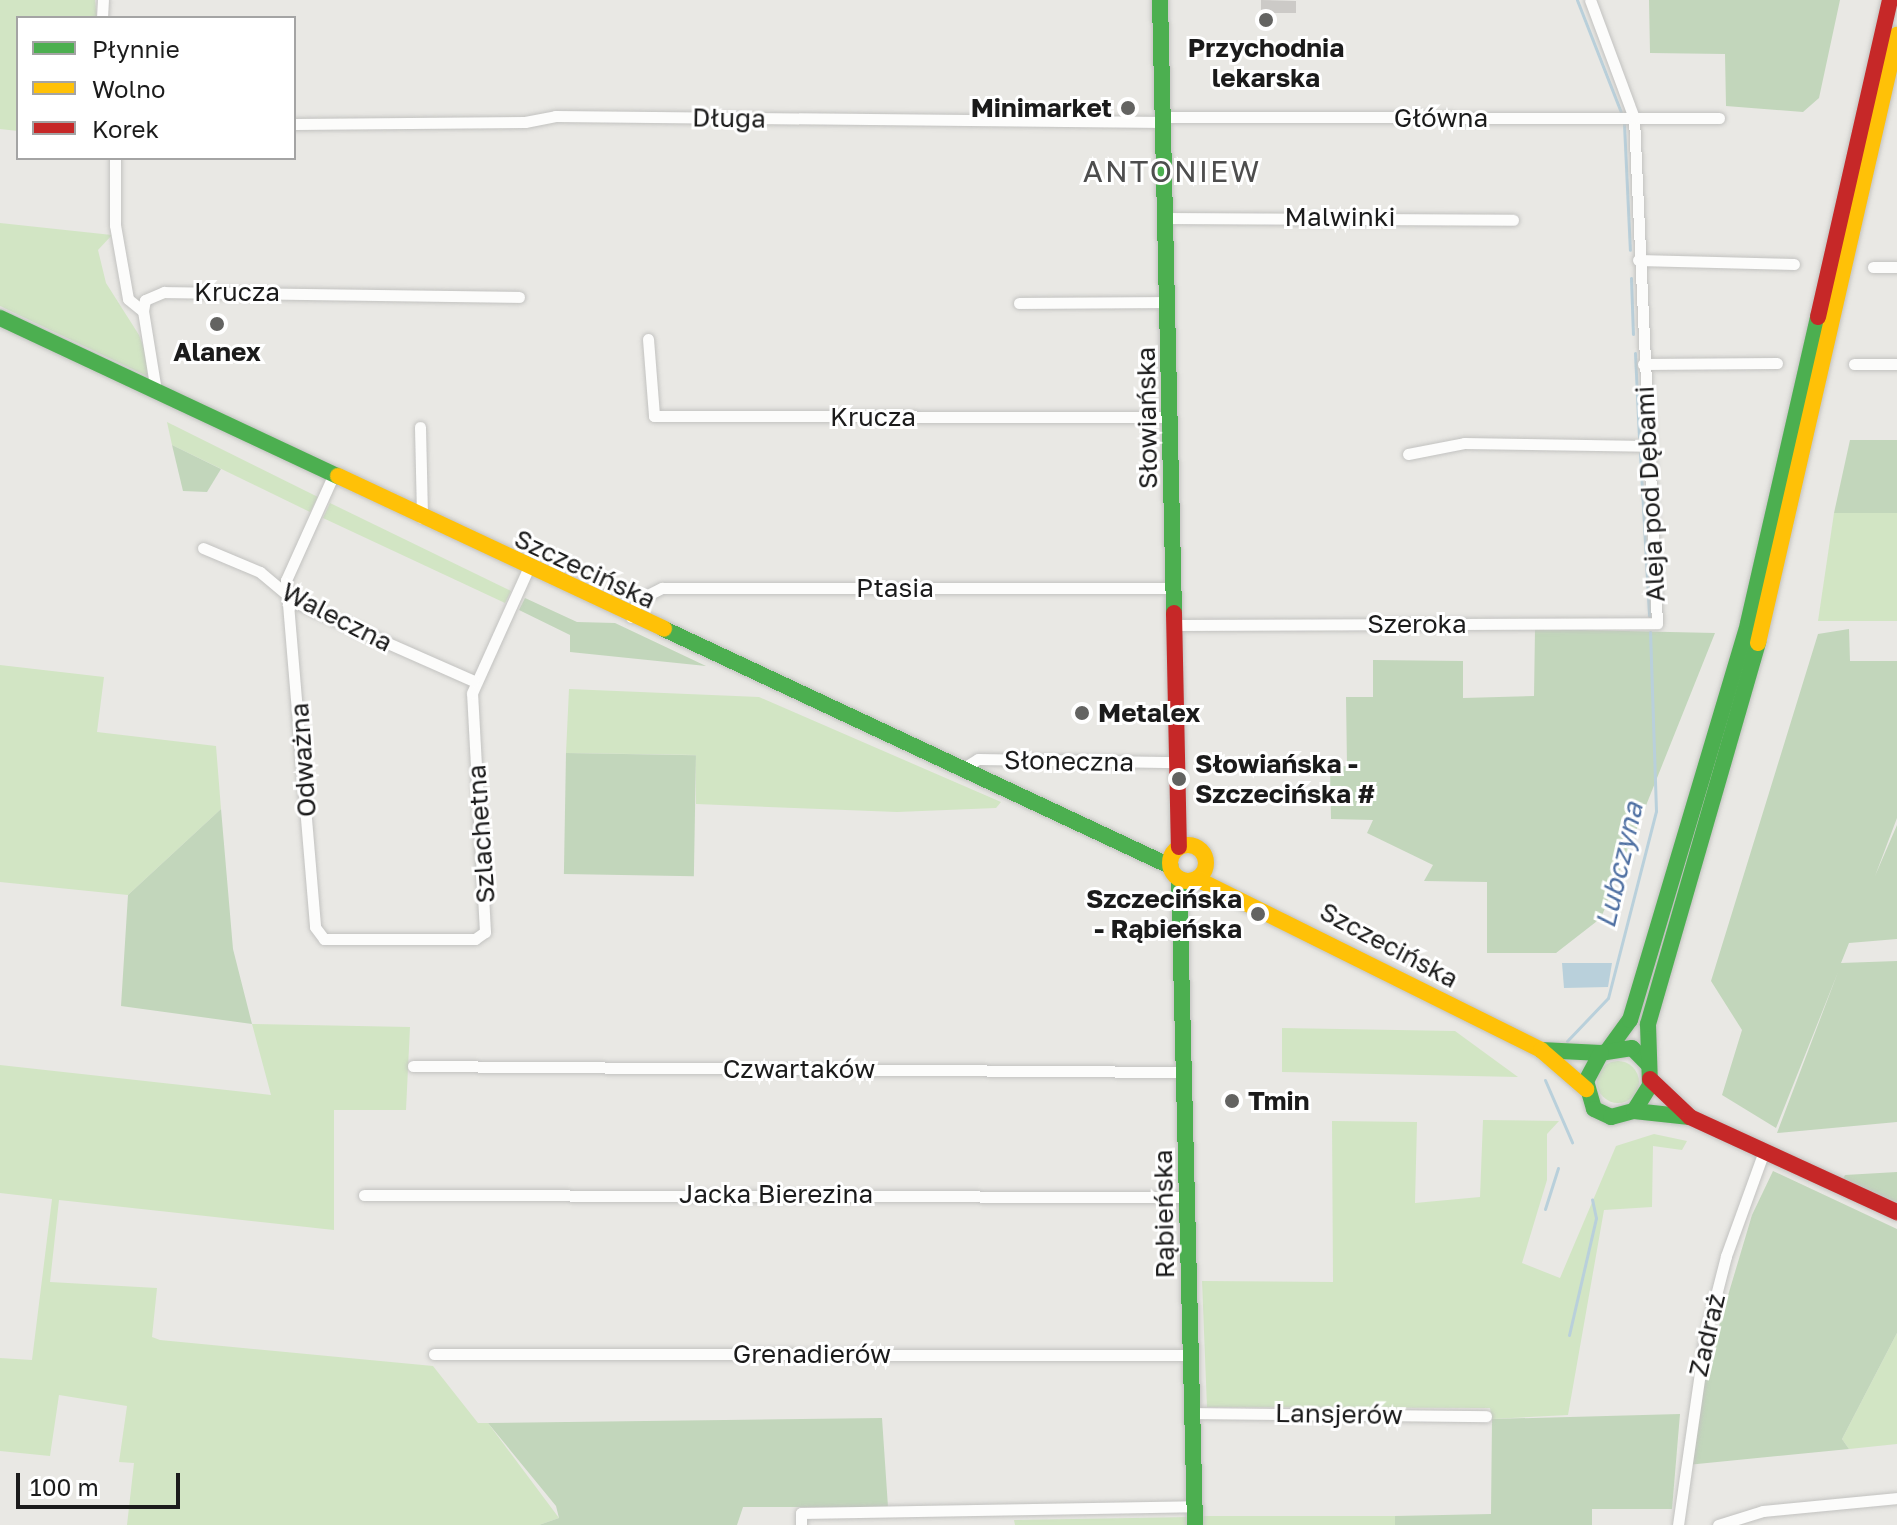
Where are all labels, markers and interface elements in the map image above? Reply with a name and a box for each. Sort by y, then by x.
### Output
marker: Przychodnia lekarska [1257,11,1275,29]
legend [16,16,296,160]
place label: Przychodnia lekarska [1188,32,1344,94]
text: Płynnie [92,34,180,63]
text: Wolno [92,74,165,103]
place label: Minimarket [971,92,1112,124]
marker: Minimarket [1119,99,1137,117]
street label: Długa [692,102,766,134]
street label: Główna [1394,102,1488,134]
text: Korek [92,114,159,143]
district label: ANTONIEW [1083,153,1261,189]
street label: Malwinki [1285,201,1395,233]
street label: Krucza [194,276,280,308]
marker: Alanex [208,315,226,333]
place label: Alanex [173,336,261,368]
street label: Słowiańska [1130,347,1164,489]
street label: Aleja pod Dębami [1629,385,1671,603]
street label: Krucza [830,401,916,433]
street label: Szczecińska [509,523,661,615]
street label: Ptasia [856,572,934,604]
street label: Waleczna [277,576,397,658]
street label: Szeroka [1367,608,1467,640]
place label: Metalex [1098,697,1200,729]
street label: Odważna [283,702,323,818]
marker: Metalex [1073,704,1091,722]
street label: Słoneczna [1004,744,1134,778]
place label: Słowiańska - Szczecińska # [1195,748,1375,810]
street label: Szlachetna [461,764,501,904]
marker: Słowiańska - Szczecińska # [1170,770,1188,788]
water label: Lubczyna [1588,799,1650,931]
place label: Szczecińska - Rąbieńska [1086,883,1242,944]
street label: Szczecińska [1314,896,1464,994]
marker: Szczecińska - Rąbieńska [1249,905,1267,923]
street label: Czwartaków [723,1053,875,1085]
place label: Tmin [1248,1085,1309,1117]
marker: Tmin [1223,1092,1241,1110]
street label: Rąbieńska [1147,1149,1181,1279]
street label: Jacka Bierezina [679,1178,873,1210]
street label: Zadraż [1682,1291,1732,1379]
street label: Grenadierów [733,1338,891,1370]
street label: Lansjerów [1275,1397,1403,1431]
scale bar [20,1457,184,1507]
text: 100 m [30,1472,99,1501]

